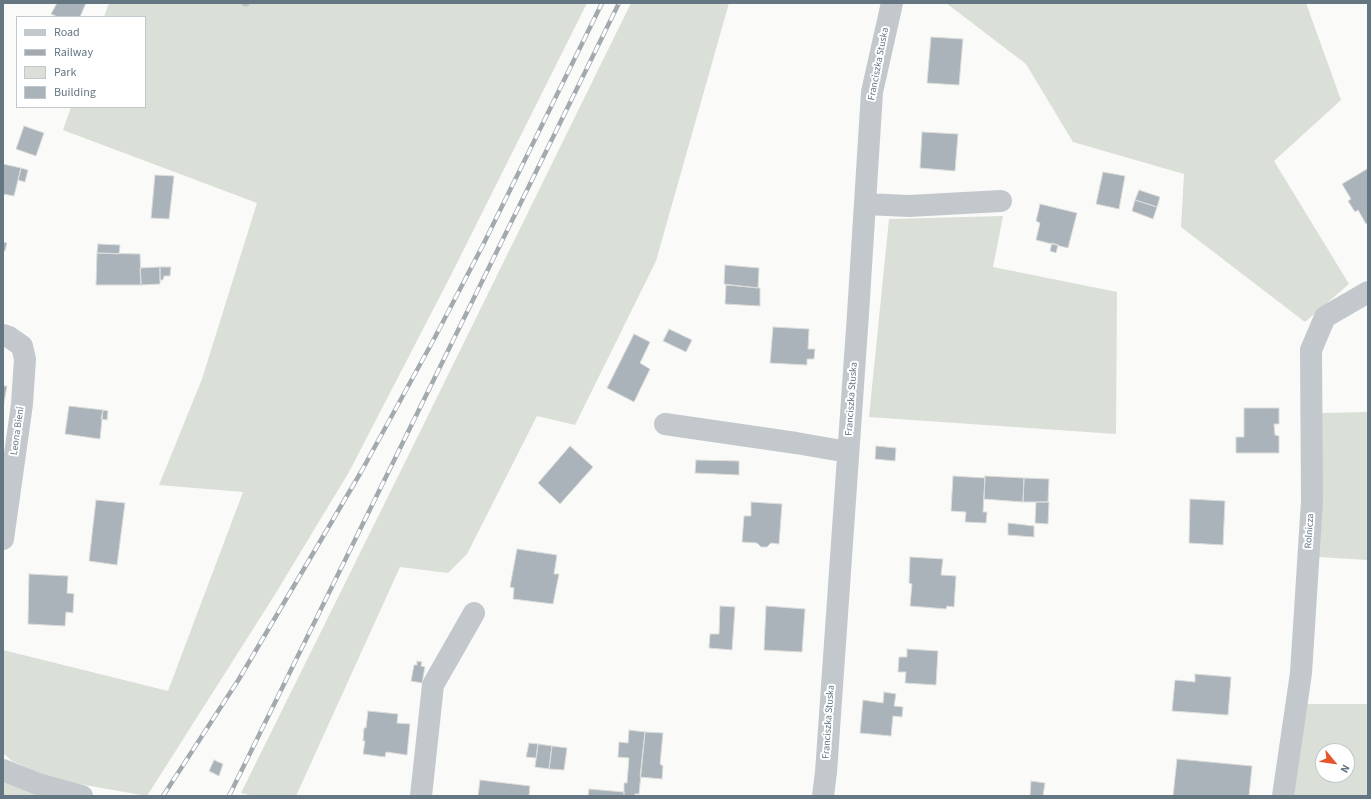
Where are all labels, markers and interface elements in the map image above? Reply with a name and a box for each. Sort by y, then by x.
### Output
legend [16,16,146,108]
text: Road [54,24,80,41]
street label: Franciszka Stuska [866,27,892,101]
text: Railway [54,44,93,61]
text: Park [54,64,76,81]
text: Building [54,84,96,101]
street label: Franciszka Stuska [843,362,861,436]
street label: Leona Bieni [9,406,27,456]
street label: Rolnicza [1303,513,1317,549]
street label: Franciszka Stuska [820,685,838,759]
north arrow [1315,743,1355,783]
text: N [1337,762,1353,775]

